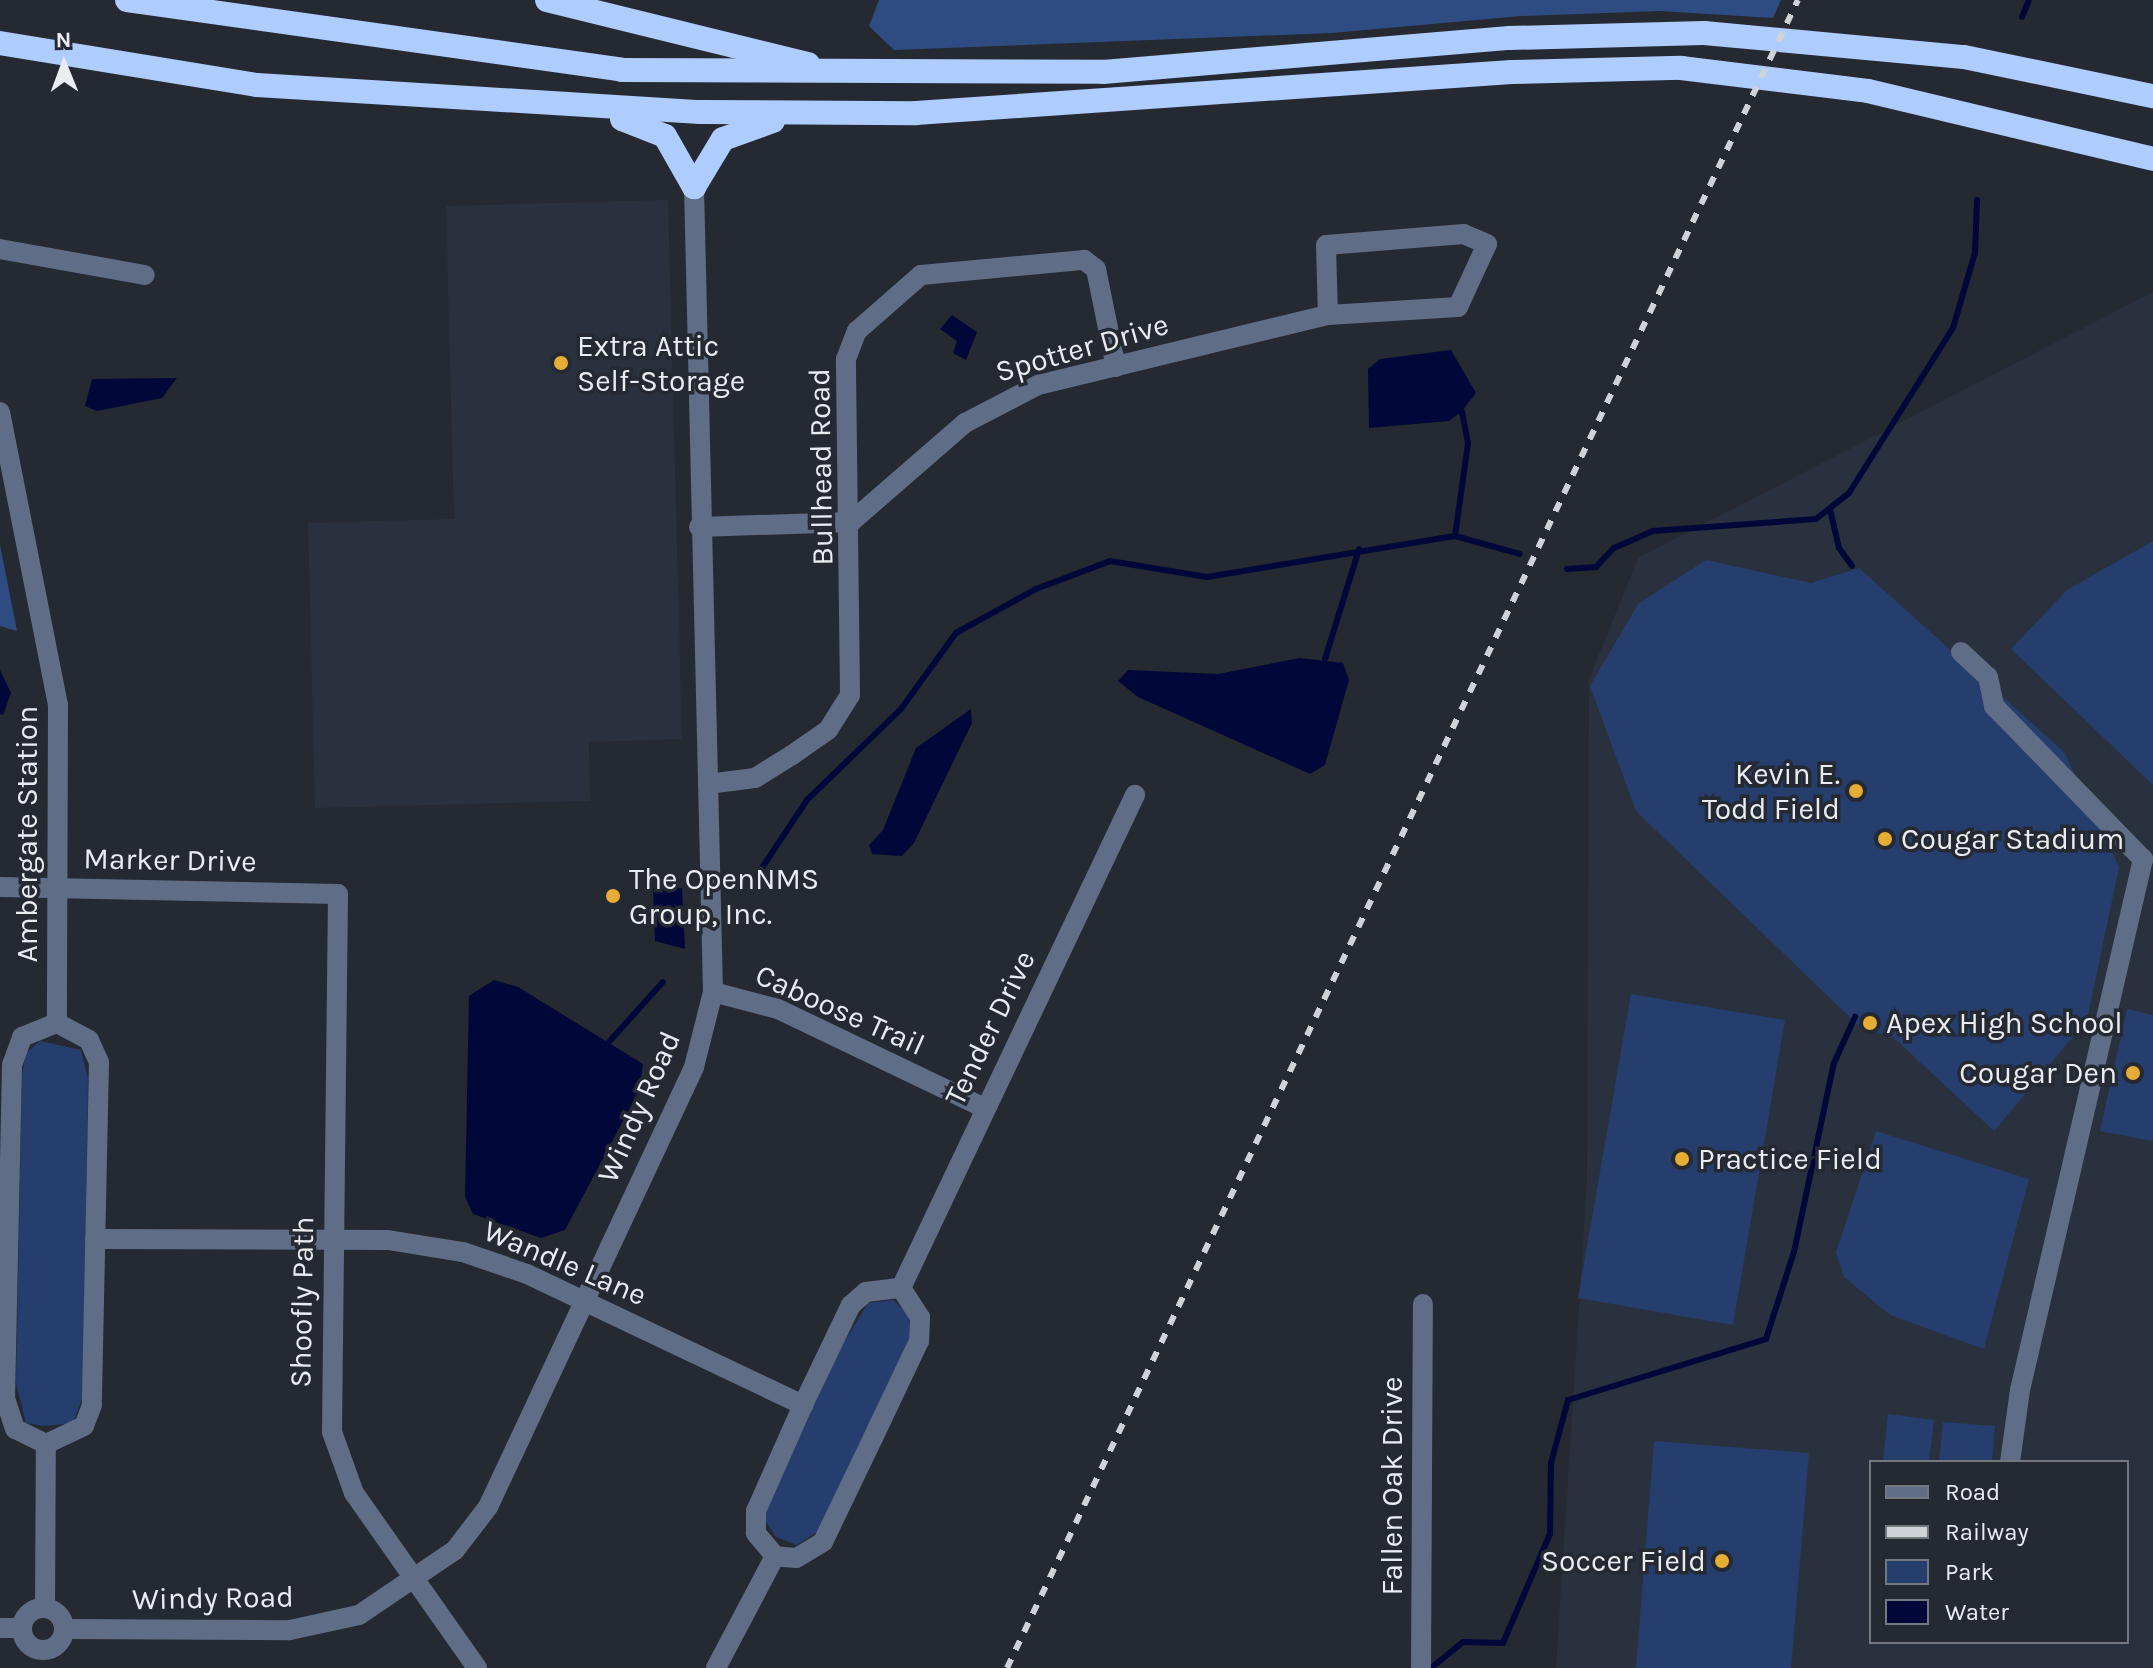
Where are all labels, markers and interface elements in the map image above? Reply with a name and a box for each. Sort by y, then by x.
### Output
north arrow [24,24,104,104]
text: N [55,27,72,53]
street label: Spotter Drive [991,306,1173,390]
place label: Extra Attic Self-Storage [577,328,745,398]
marker: Extra Attic Self-Storage [552,354,570,372]
street label: Bullhead Road [801,368,841,566]
street label: Ambergate Station [9,706,45,962]
place label: Kevin E. Todd Field [1702,756,1840,826]
marker: Kevin E. Todd Field [1847,782,1865,800]
place label: Cougar Stadium [1901,821,2124,857]
marker: Cougar Stadium [1876,830,1894,848]
street label: Marker Drive [83,840,257,880]
place label: The OpenNMS Group, Inc. [629,861,819,932]
marker: The OpenNMS Group, Inc. [604,887,622,905]
street label: Tender Drive [937,945,1043,1111]
street label: Caboose Trail [750,957,930,1063]
place label: Apex High School [1886,1005,2123,1041]
marker: Apex High School [1861,1014,1879,1032]
street label: Windy Road [590,1026,688,1188]
place label: Cougar Den [1959,1055,2117,1091]
marker: Cougar Den [2124,1064,2142,1082]
place label: Practice Field [1698,1141,1882,1177]
marker: Practice Field [1673,1150,1691,1168]
street label: Wandle Lane [478,1213,652,1313]
street label: Shoofly Path [283,1216,321,1388]
street label: Fallen Oak Drive [1374,1377,1410,1595]
legend [1869,1460,2129,1644]
text: Road [1945,1478,2000,1506]
text: Railway [1945,1518,2029,1546]
place label: Soccer Field [1541,1543,1706,1579]
marker: Soccer Field [1713,1552,1731,1570]
text: Park [1945,1558,1994,1586]
street label: Windy Road [132,1579,294,1617]
text: Water [1945,1598,2009,1626]

